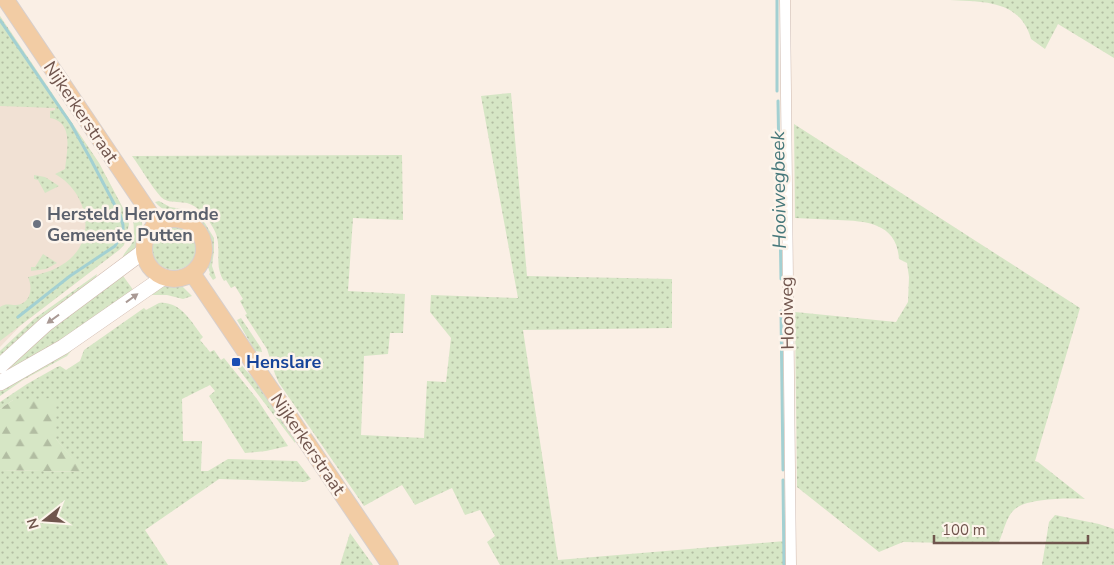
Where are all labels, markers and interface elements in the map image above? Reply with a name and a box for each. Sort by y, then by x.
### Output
street label: Nijkerkerstraat [38,56,124,168]
water label: Hooiwegbeek [765,130,793,249]
place label: Hersteld Hervormde Gemeente Putten [47,202,219,247]
marker: Hersteld Hervormde Gemeente Putten [31,218,43,230]
street label: Hooiweg [774,276,800,350]
one-way arrow [125,293,139,303]
one-way arrow [46,314,60,324]
place label: Henslare [246,350,321,374]
marker: Henslare [230,356,242,368]
street label: Nijkerkerstraat [265,388,351,500]
north arrow [20,495,70,545]
scale bar [934,512,1088,544]
text: N [22,516,44,531]
text: 100 m [942,520,986,540]

